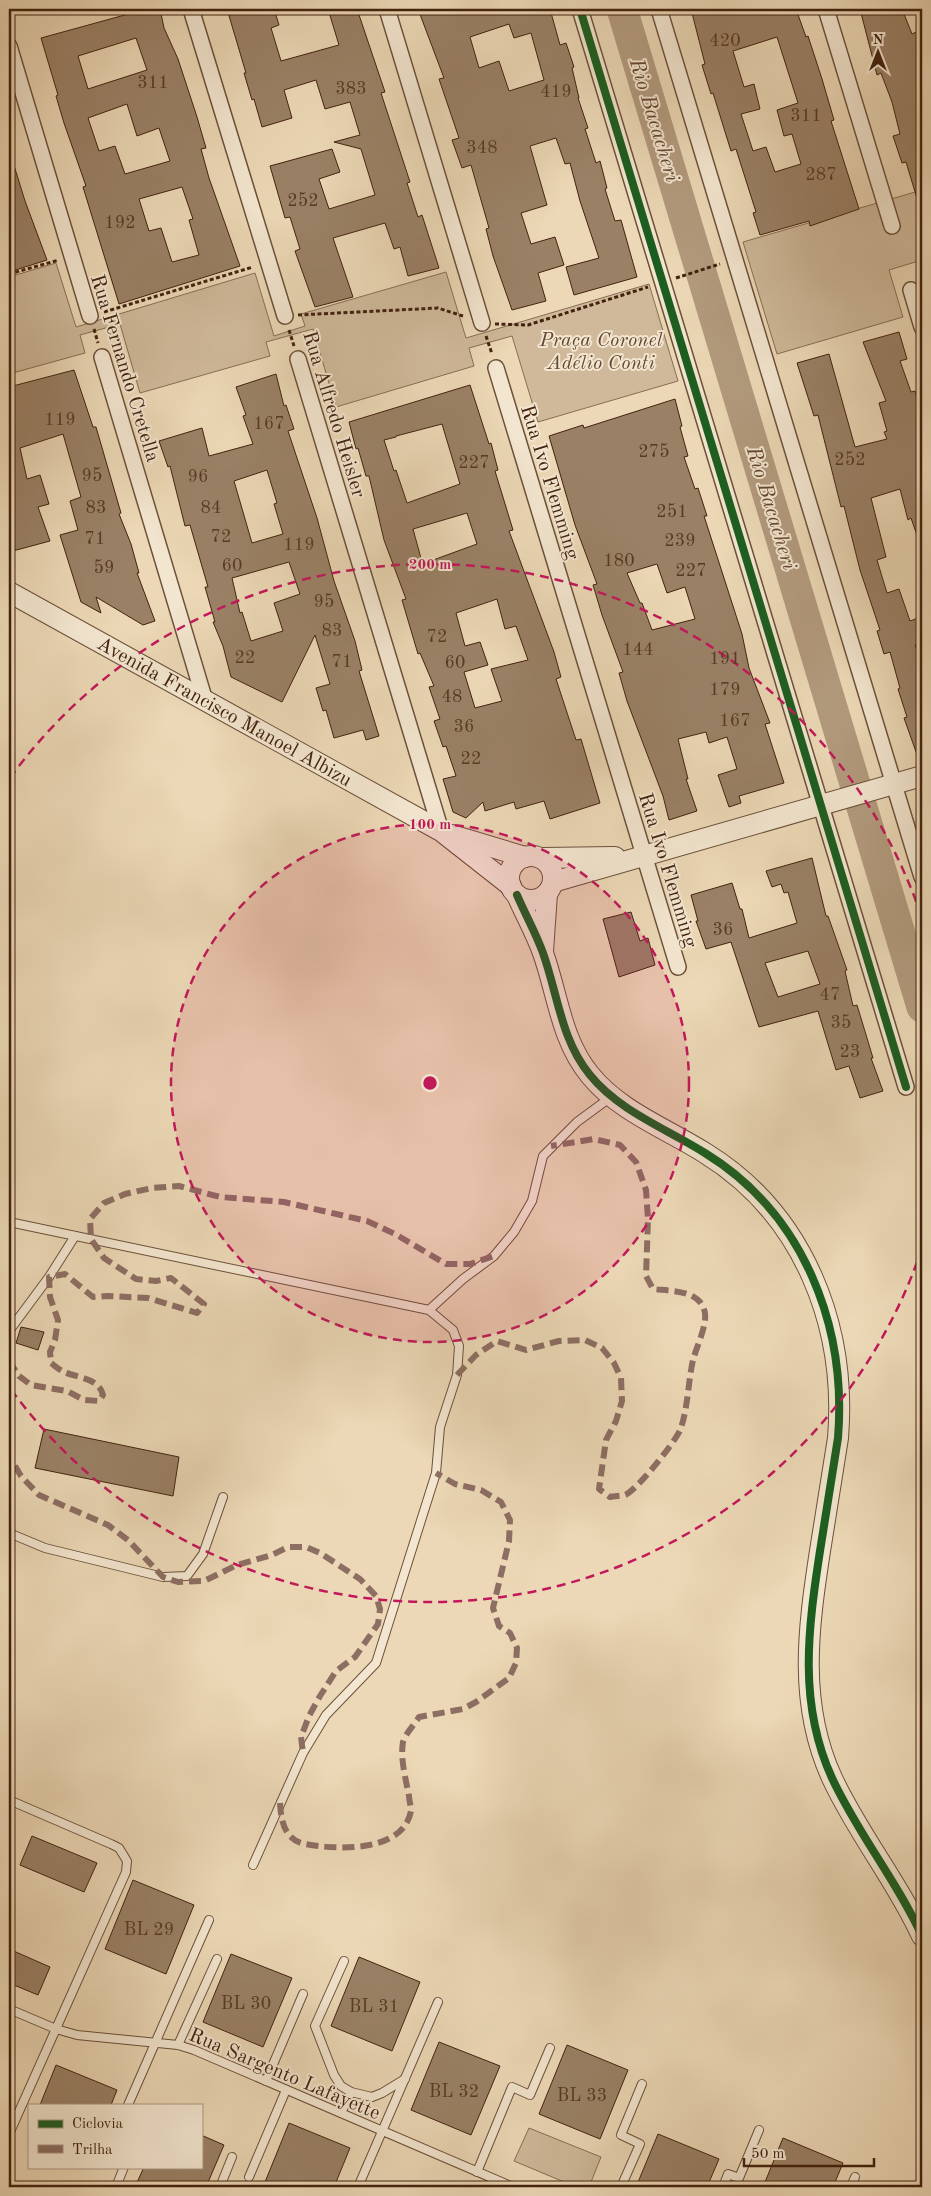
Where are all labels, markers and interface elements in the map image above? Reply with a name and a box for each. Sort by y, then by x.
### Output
north arrow [854,28,904,78]
house number: 420 [709,32,741,50]
text: N [873,33,884,47]
water label: Rio Bacacheri [625,55,682,185]
house number: 311 [137,74,169,92]
house number: 383 [335,80,367,98]
house number: 419 [540,83,572,101]
house number: 311 [790,107,822,125]
house number: 348 [466,139,498,157]
house number: 287 [805,166,837,184]
house number: 252 [287,192,319,210]
house number: 192 [104,214,136,232]
street label: Rua Fernando Cretella [86,272,162,465]
street label: Rua Alfredo Heisler [298,329,368,500]
park label: Praça Coronel Adélio Conti [538,331,663,374]
street label: Rua Ivo Flemming [516,403,582,562]
house number: 119 [44,411,76,429]
house number: 167 [253,415,285,433]
house number: 275 [638,443,670,461]
water label: Rio Bacacheri [742,443,799,573]
house number: 252 [834,451,866,469]
house number: 227 [458,454,490,472]
house number: 95 [82,467,102,485]
house number: 96 [188,468,208,486]
house number: 83 [86,499,106,517]
house number: 84 [201,499,221,517]
house number: 251 [656,503,688,521]
house number: 72 [211,528,231,546]
house number: 71 [85,530,105,548]
house number: 239 [664,532,696,550]
house number: 119 [283,536,315,554]
house number: 180 [603,552,635,570]
house number: 60 [222,557,242,575]
text: 200 m [409,558,451,573]
house number: 59 [94,559,114,577]
house number: 227 [675,562,707,580]
house number: 95 [314,593,334,611]
house number: 83 [322,622,342,640]
house number: 72 [427,628,447,646]
street label: Avenida Francisco Manoel Albizu [93,634,355,791]
house number: 144 [622,641,654,659]
house number: 22 [235,649,255,667]
house number: 191 [709,650,741,668]
house number: 71 [332,653,352,671]
house number: 60 [445,654,465,672]
house number: 179 [709,681,741,699]
house number: 48 [442,688,462,706]
house number: 167 [719,712,751,730]
house number: 36 [454,718,474,736]
house number: 22 [461,750,481,768]
street label: Rua Ivo Flemming [634,791,700,950]
text: 100 m [409,818,451,833]
house number: 36 [713,921,733,939]
house number: 47 [820,986,840,1004]
house number: 35 [831,1014,851,1032]
house number: 23 [840,1043,860,1061]
centre of rings [421,1074,439,1092]
house number: BL 29 [124,1921,174,1939]
house number: BL 30 [221,1995,271,2013]
house number: BL 31 [349,1998,399,2016]
street label: Rua Sargento Lafayette [186,2025,383,2124]
house number: BL 32 [429,2083,479,2101]
house number: BL 33 [557,2087,607,2105]
legend [28,2104,202,2168]
text: Ciclovia [72,2117,124,2132]
scale bar [744,2136,874,2168]
text: Trilha [72,2143,113,2158]
text: 50 m [751,2147,785,2162]

